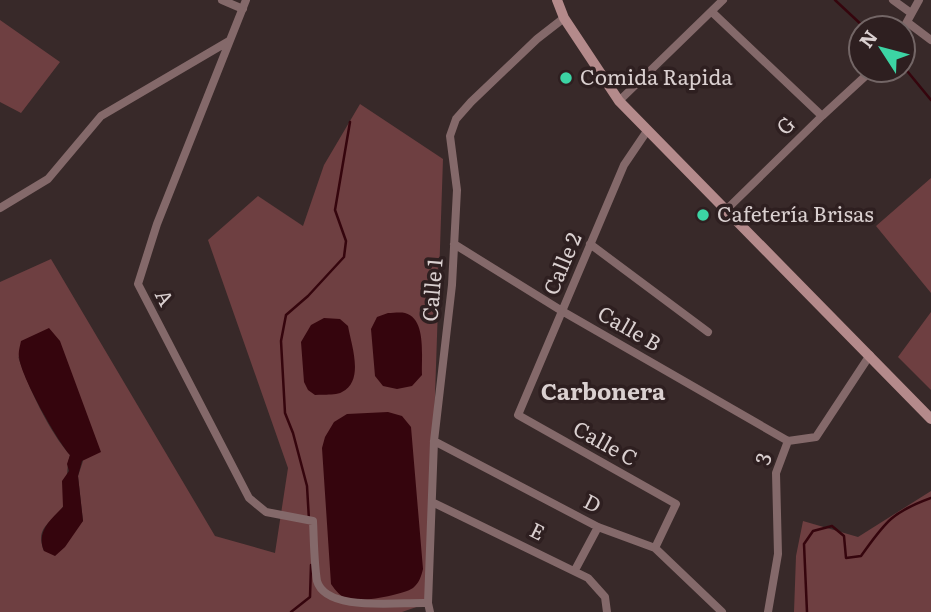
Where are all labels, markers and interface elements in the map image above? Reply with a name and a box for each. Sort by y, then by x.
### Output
north arrow [847,14,917,84]
text: N [851,24,883,53]
place label: Comida Rapida [580,60,733,91]
marker: Comida Rapida [558,70,574,86]
street label: G [768,107,801,141]
place label: Cafetería Brisas [717,197,874,228]
marker: Cafetería Brisas [695,207,711,223]
street label: Calle 2 [534,227,588,299]
street label: Calle 1 [412,256,449,323]
street label: A [149,283,184,311]
street label: Calle B [593,296,668,357]
district label: Carbonera [541,373,666,407]
street label: Calle C [568,411,644,472]
street label: 3 [745,448,778,468]
street label: D [579,484,607,519]
street label: E [525,513,551,547]

